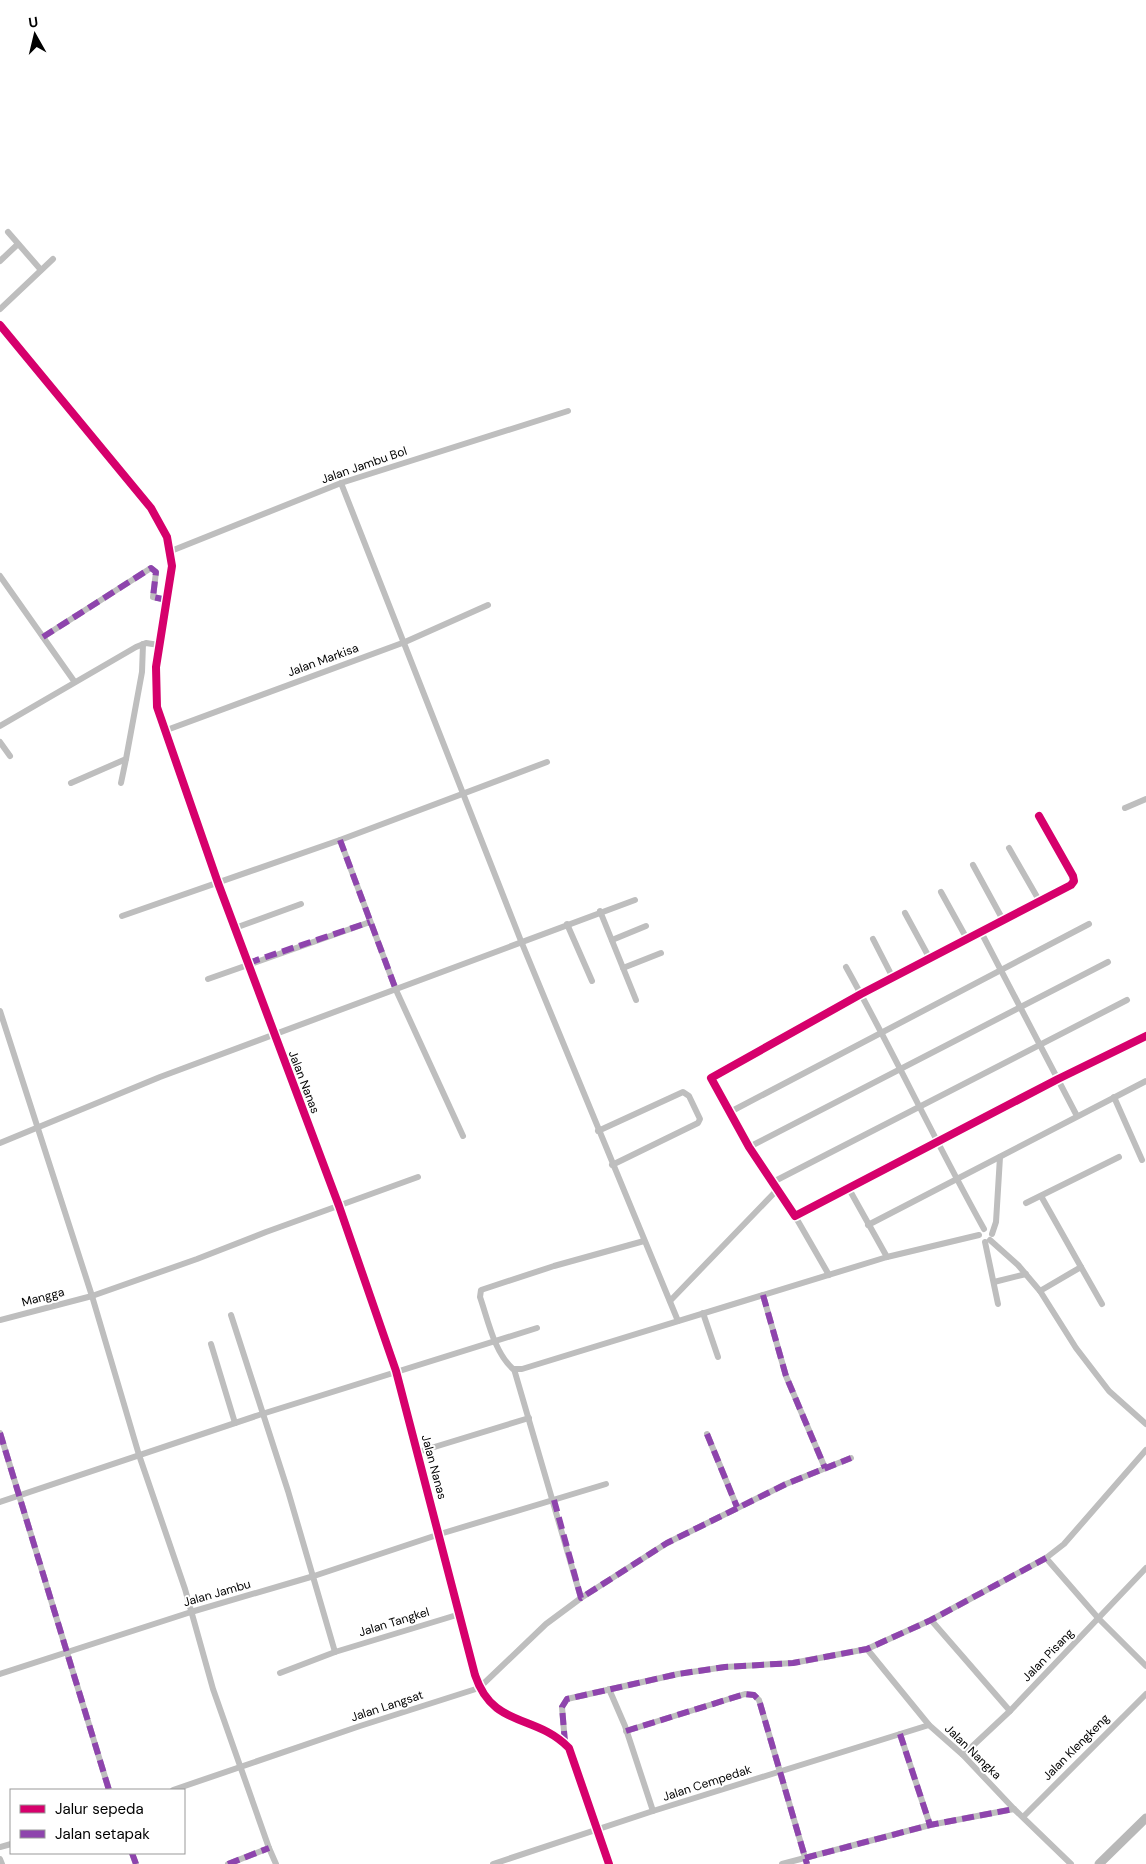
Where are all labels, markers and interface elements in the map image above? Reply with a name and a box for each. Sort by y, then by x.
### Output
north arrow [10,10,60,60]
text: U [27,13,39,32]
street label: Jalan Jambu Bol [319,443,409,487]
street label: Jalan Markisa [285,640,361,680]
street label: Jalan Nanas [285,1048,323,1116]
street label: Mangga [20,1284,66,1310]
street label: Jalan Nanas [418,1433,450,1501]
street label: Jalan Jambu [181,1576,253,1610]
street label: Jalan Tangkel [357,1604,431,1640]
street label: Jalan Pisang [1019,1625,1078,1685]
street label: Jalan Langsat [349,1687,426,1725]
street label: Jalan Klengkeng [1039,1710,1113,1784]
street label: Jalan Nangka [941,1721,1005,1783]
street label: Jalan Cempedak [661,1761,753,1805]
legend [10,1789,185,1854]
text: Jalur sepeda [55,1799,144,1819]
text: Jalan setapak [55,1824,150,1844]

